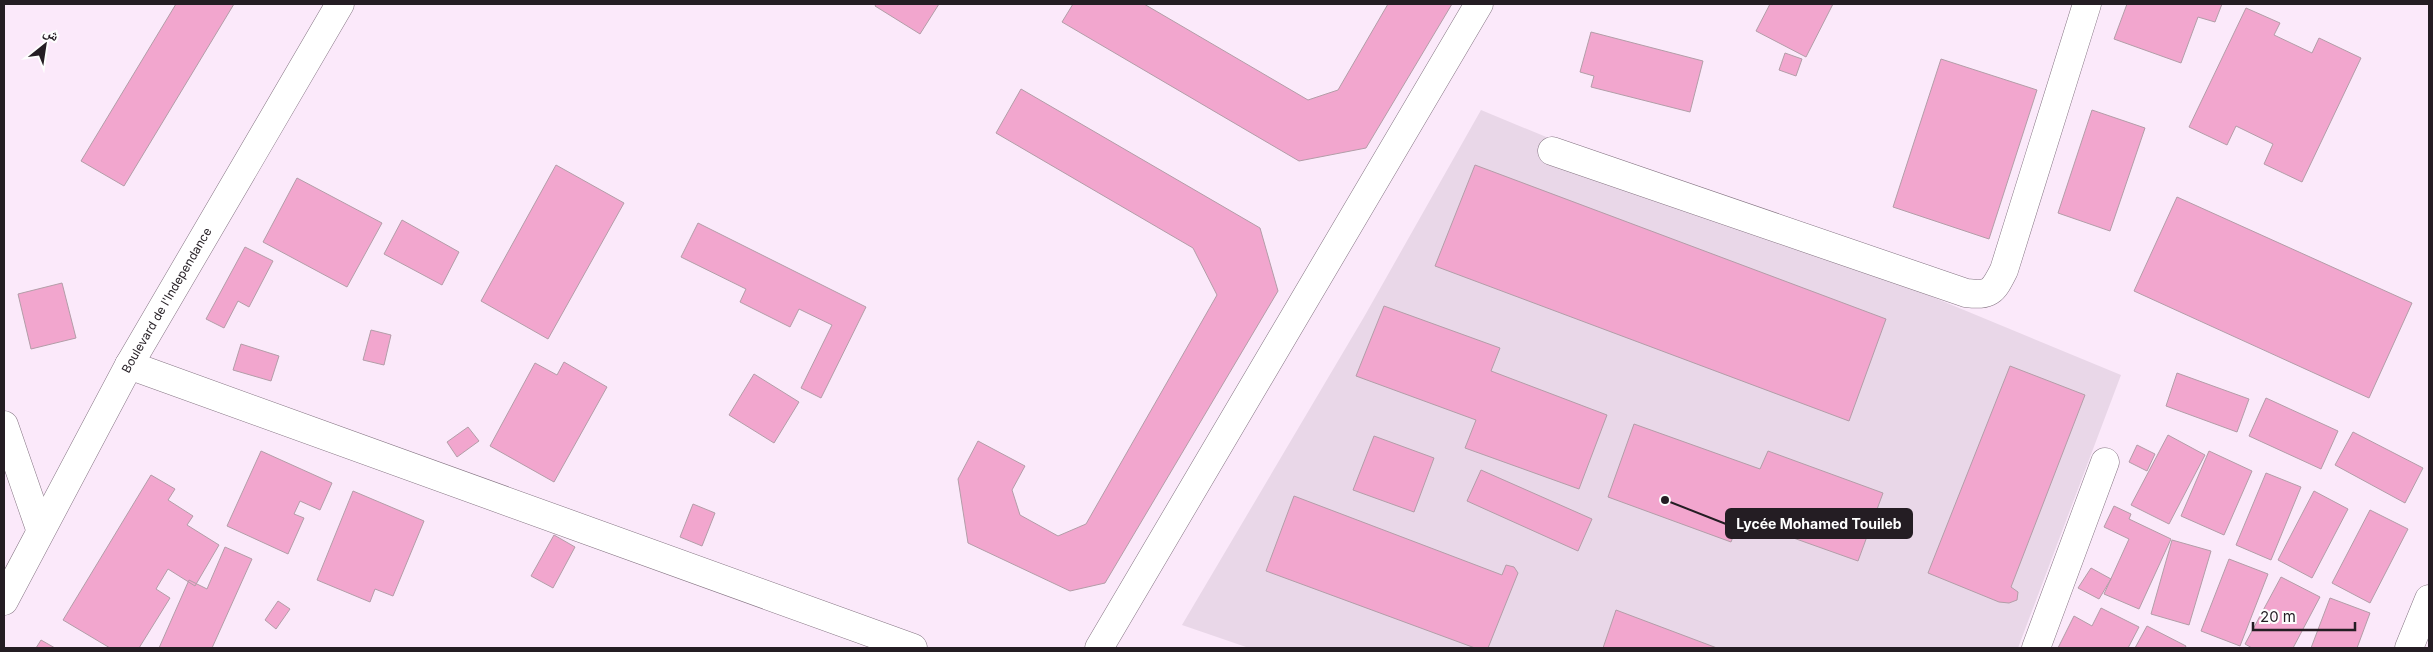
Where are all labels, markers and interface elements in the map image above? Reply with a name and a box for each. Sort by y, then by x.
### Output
north arrow [20,20,70,70]
text: ش [41,22,63,45]
street label: Boulevard de l'Independance [118,225,215,375]
callout: Lycée Mohamed Touileb [1726,509,1912,538]
text: Lycée Mohamed Touileb [1736,515,1902,532]
scale bar [2253,600,2356,632]
text: 20 m [2260,607,2296,626]

